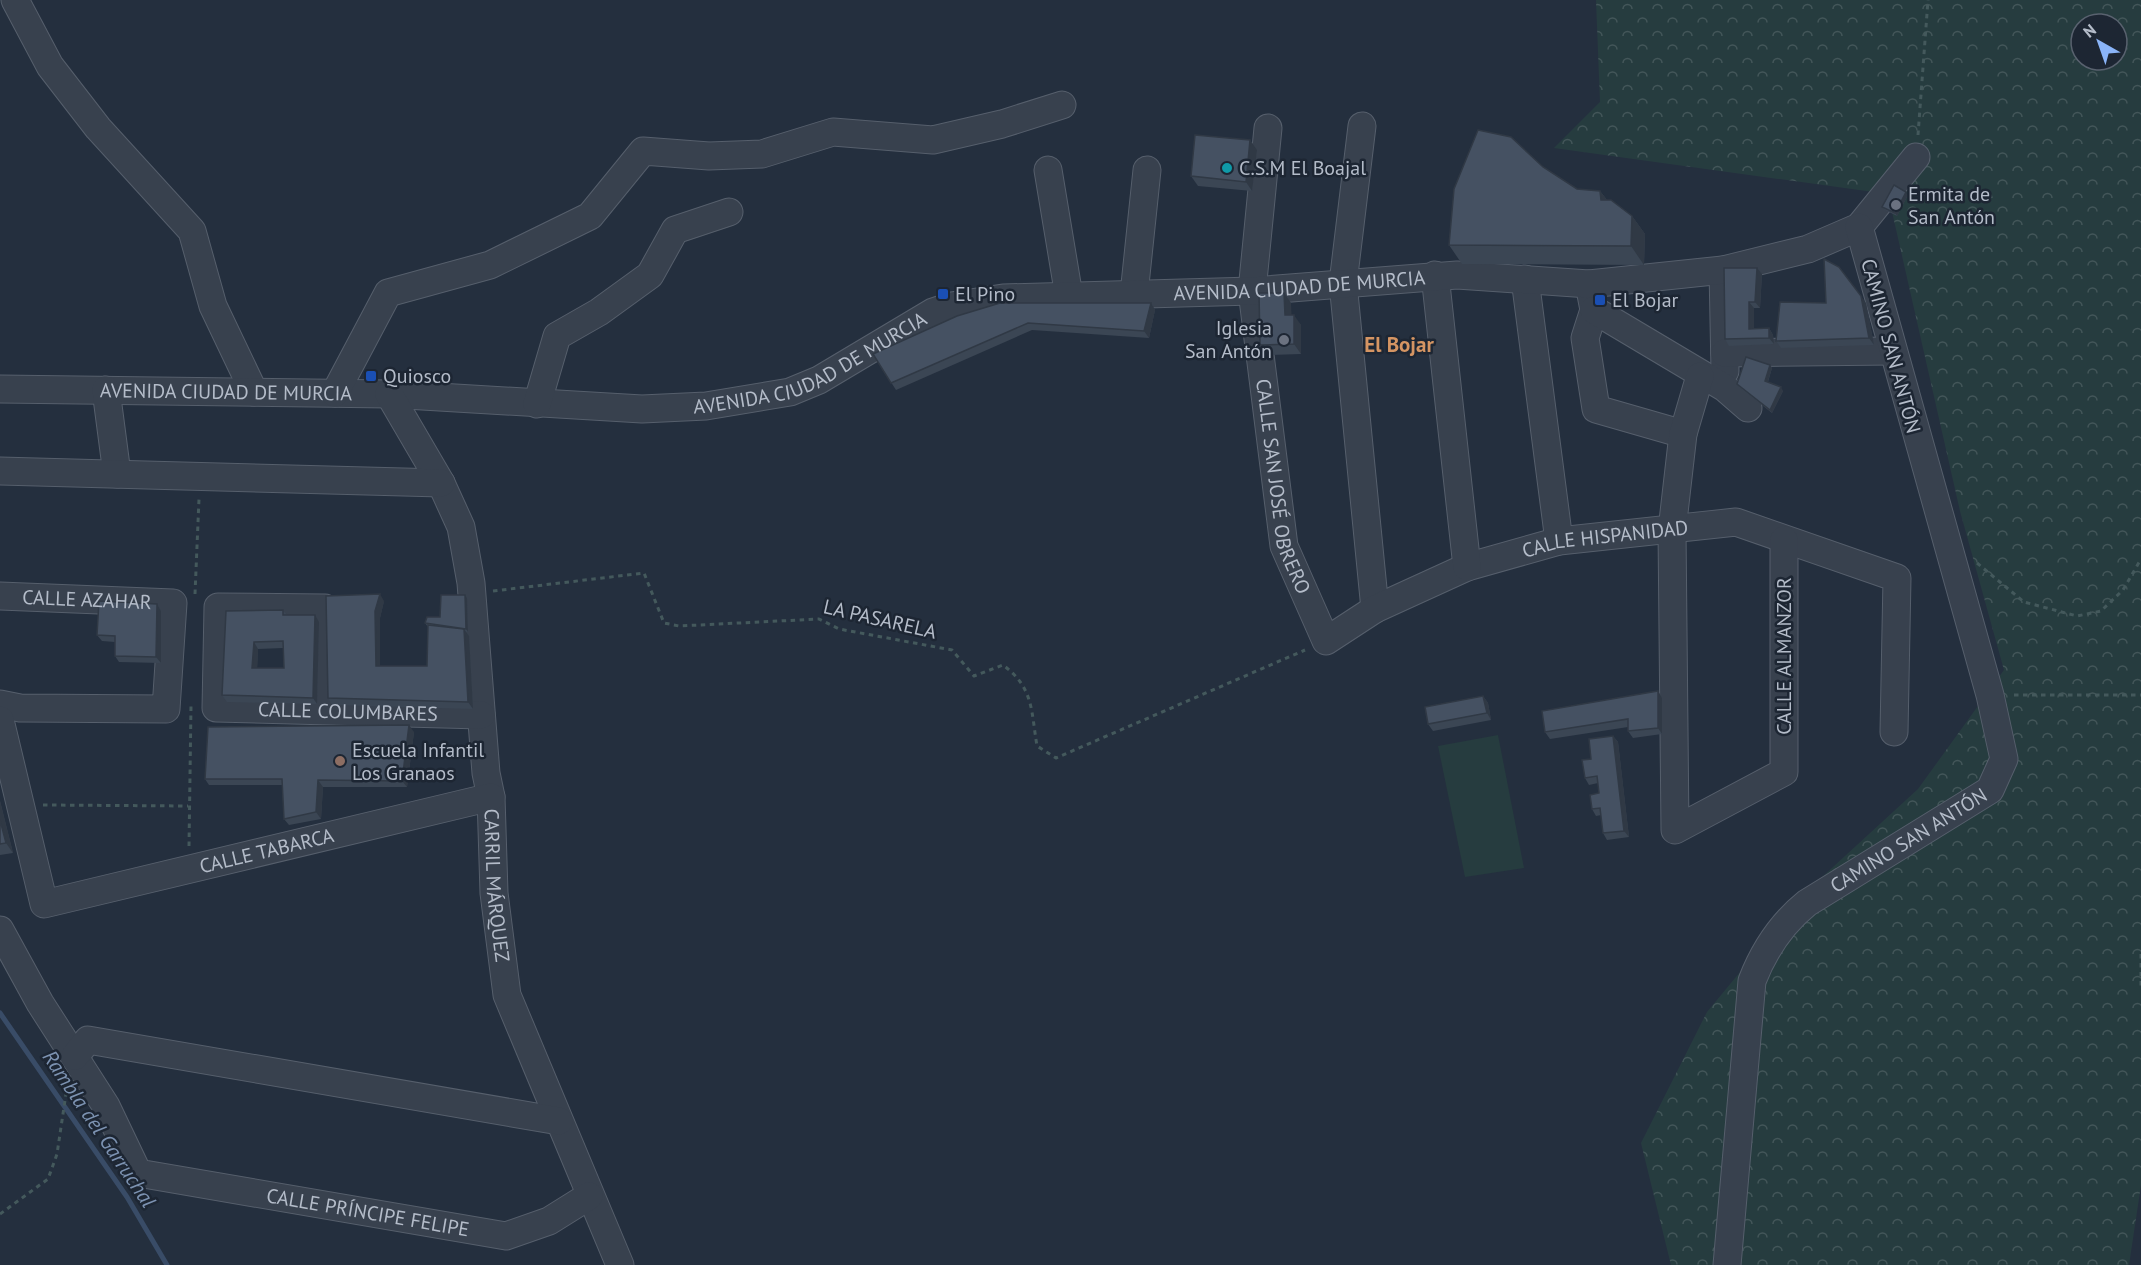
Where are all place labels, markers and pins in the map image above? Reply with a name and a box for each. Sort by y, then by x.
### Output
place label: C.S.M El Boajal [1239,155,1366,181]
marker: C.S.M El Boajal [1220,161,1234,175]
place label: Ermita de San Antón [1908,181,1995,230]
marker: Ermita de San Antón [1889,198,1903,212]
place label: El Pino [955,281,1015,307]
marker: El Pino [936,287,950,301]
place label: El Bojar [1612,287,1679,313]
marker: El Bojar [1593,293,1607,307]
place label: Iglesia San Antón [1185,315,1272,364]
marker: Iglesia San Antón [1277,333,1291,347]
place label: Quiosco [383,363,451,389]
marker: Quiosco [364,369,378,383]
place label: Escuela Infantil Los Granaos [352,737,484,786]
marker: Escuela Infantil Los Granaos [333,754,347,768]

